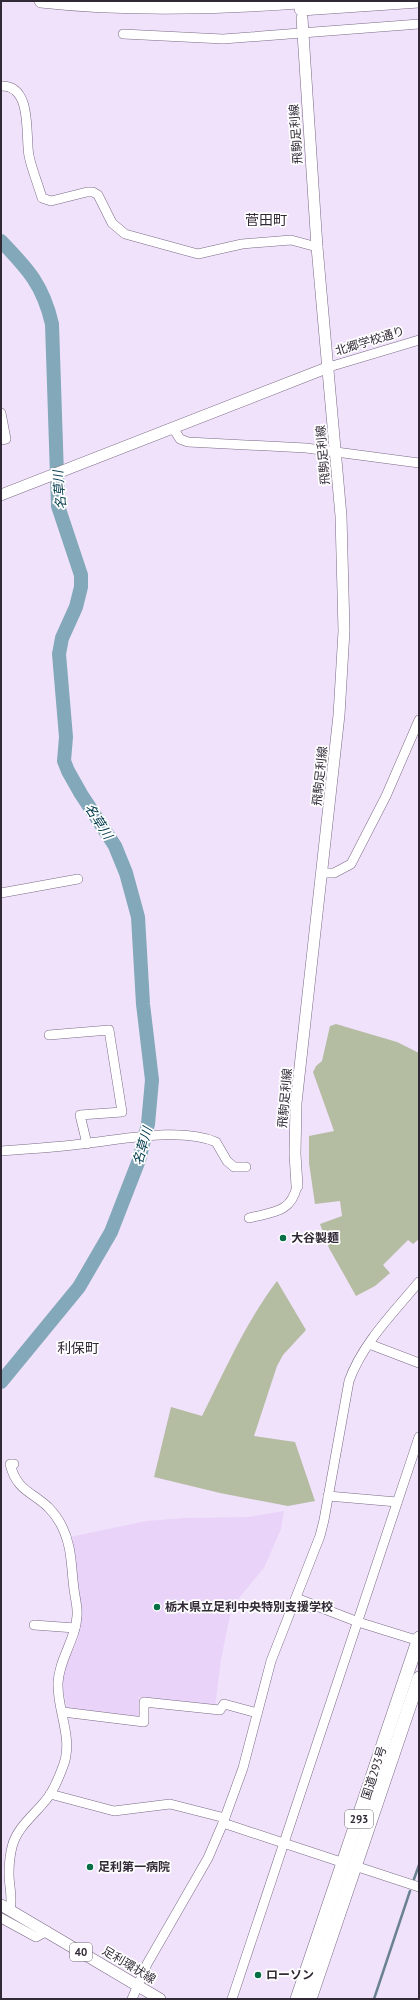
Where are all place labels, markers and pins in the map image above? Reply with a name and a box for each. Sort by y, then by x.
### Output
place label: 大谷製麺 [291,1230,339,1245]
marker: 大谷製麺 [278,1233,288,1243]
place label: 栃木県立足利中央特別支援学校 [165,1599,333,1614]
marker: 栃木県立足利中央特別支援学校 [152,1602,162,1612]
place label: 足利第一病院 [98,1859,170,1874]
marker: 足利第一病院 [85,1862,95,1872]
place label: ローソン [266,1967,314,1982]
marker: ローソン [253,1970,263,1980]

